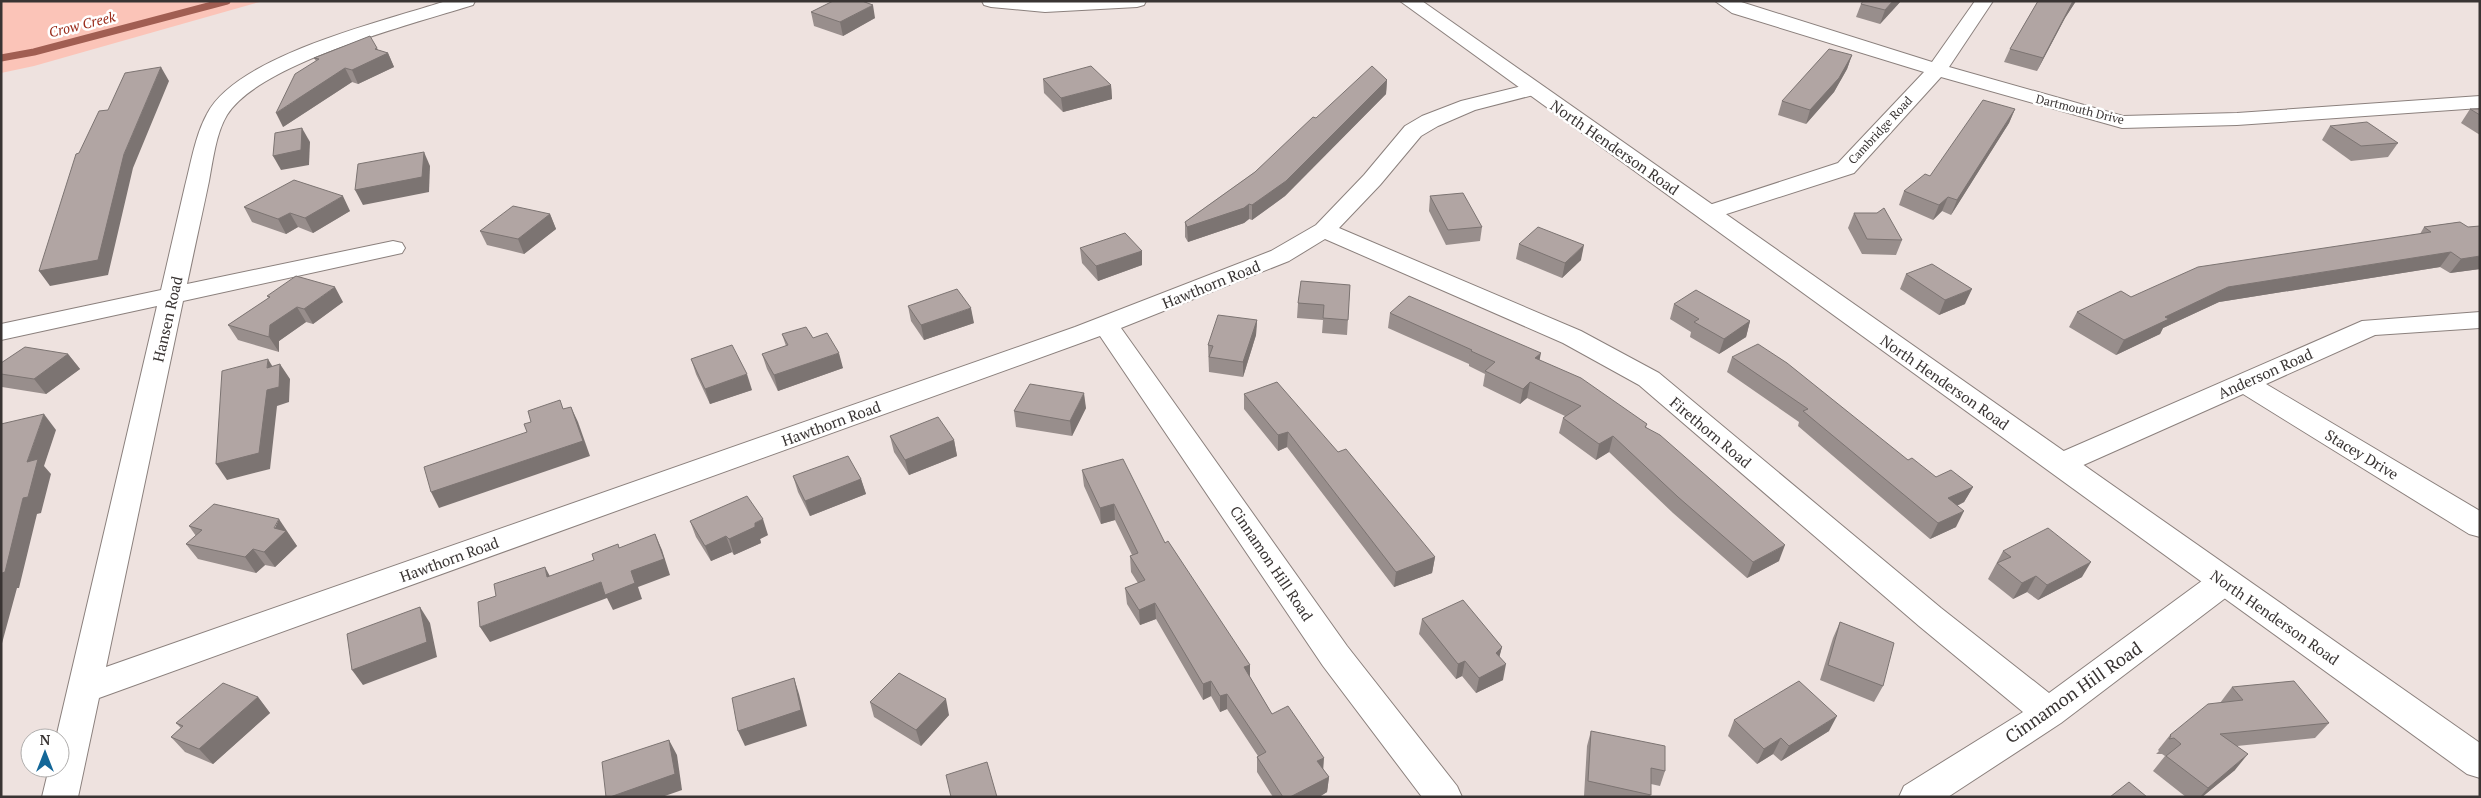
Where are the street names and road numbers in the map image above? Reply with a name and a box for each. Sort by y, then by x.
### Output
street label: Dartmouth Drive [2034,91,2126,127]
street label: Cambridge Road [1845,93,1916,167]
street label: North Henderson Road [1547,95,1683,199]
street label: Hawthorn Road [1159,255,1263,313]
street label: Hansen Road [147,274,187,364]
street label: North Henderson Road [1877,330,2013,434]
street label: Anderson Road [2215,343,2315,403]
street label: Firethorn Road [1666,392,1756,472]
street label: Hawthorn Road [779,396,883,450]
street label: Stacey Drive [2322,424,2402,484]
street label: Cinnamon Hill Road [1226,501,1318,625]
street label: Hawthorn Road [397,532,501,586]
street label: North Henderson Road [2207,565,2343,669]
street label: Cinnamon Hill Road [2000,636,2146,748]

